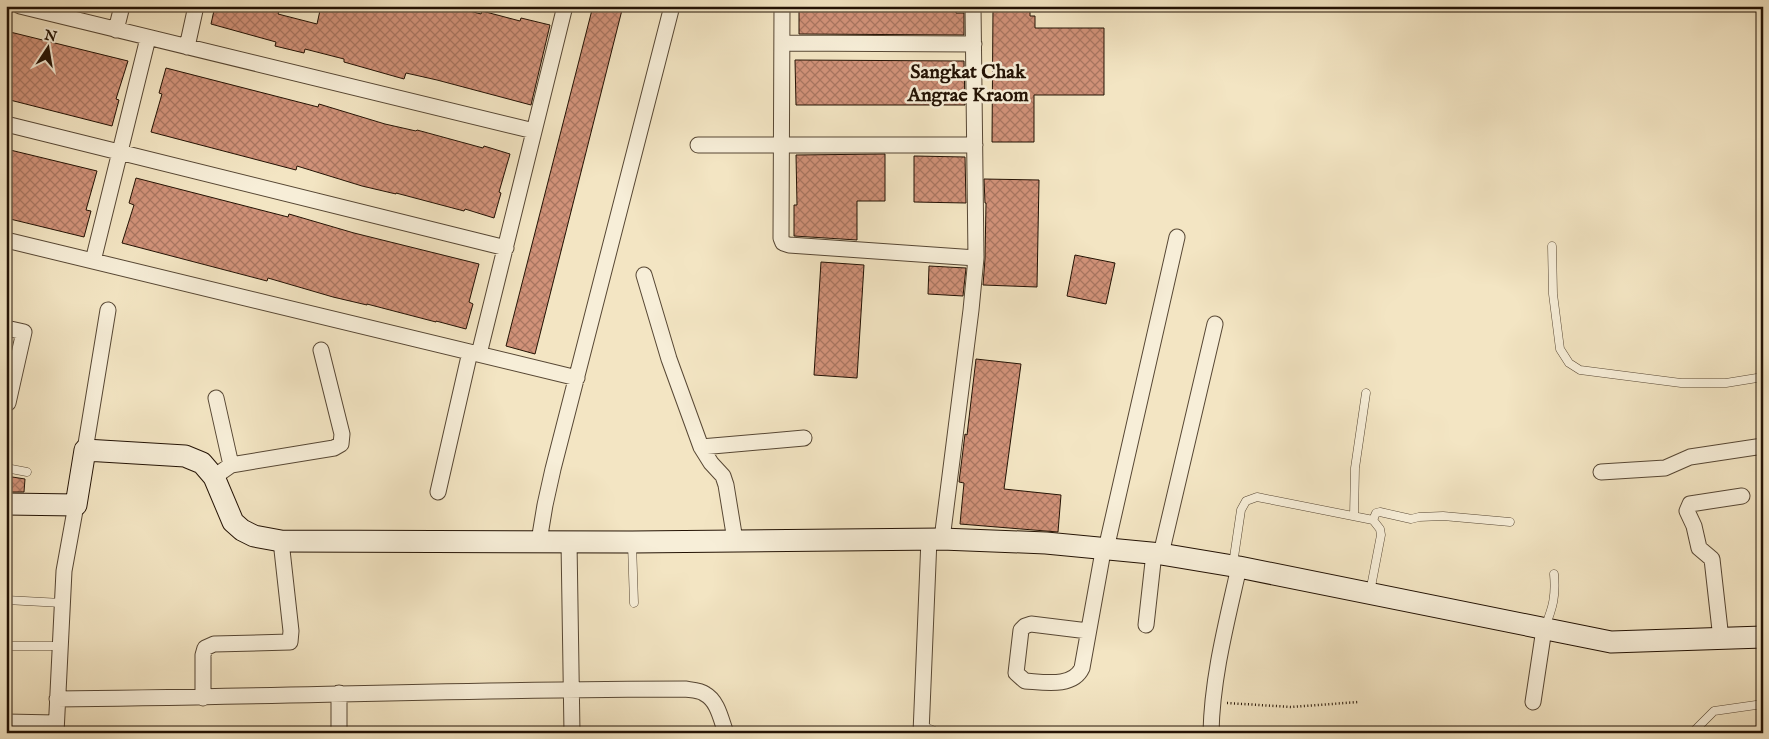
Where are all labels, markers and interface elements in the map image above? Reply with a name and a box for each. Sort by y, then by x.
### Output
north arrow [22,22,72,72]
text: N [42,26,58,46]
district label: Sangkat Chak Angrae Kraom [906,60,1029,108]

